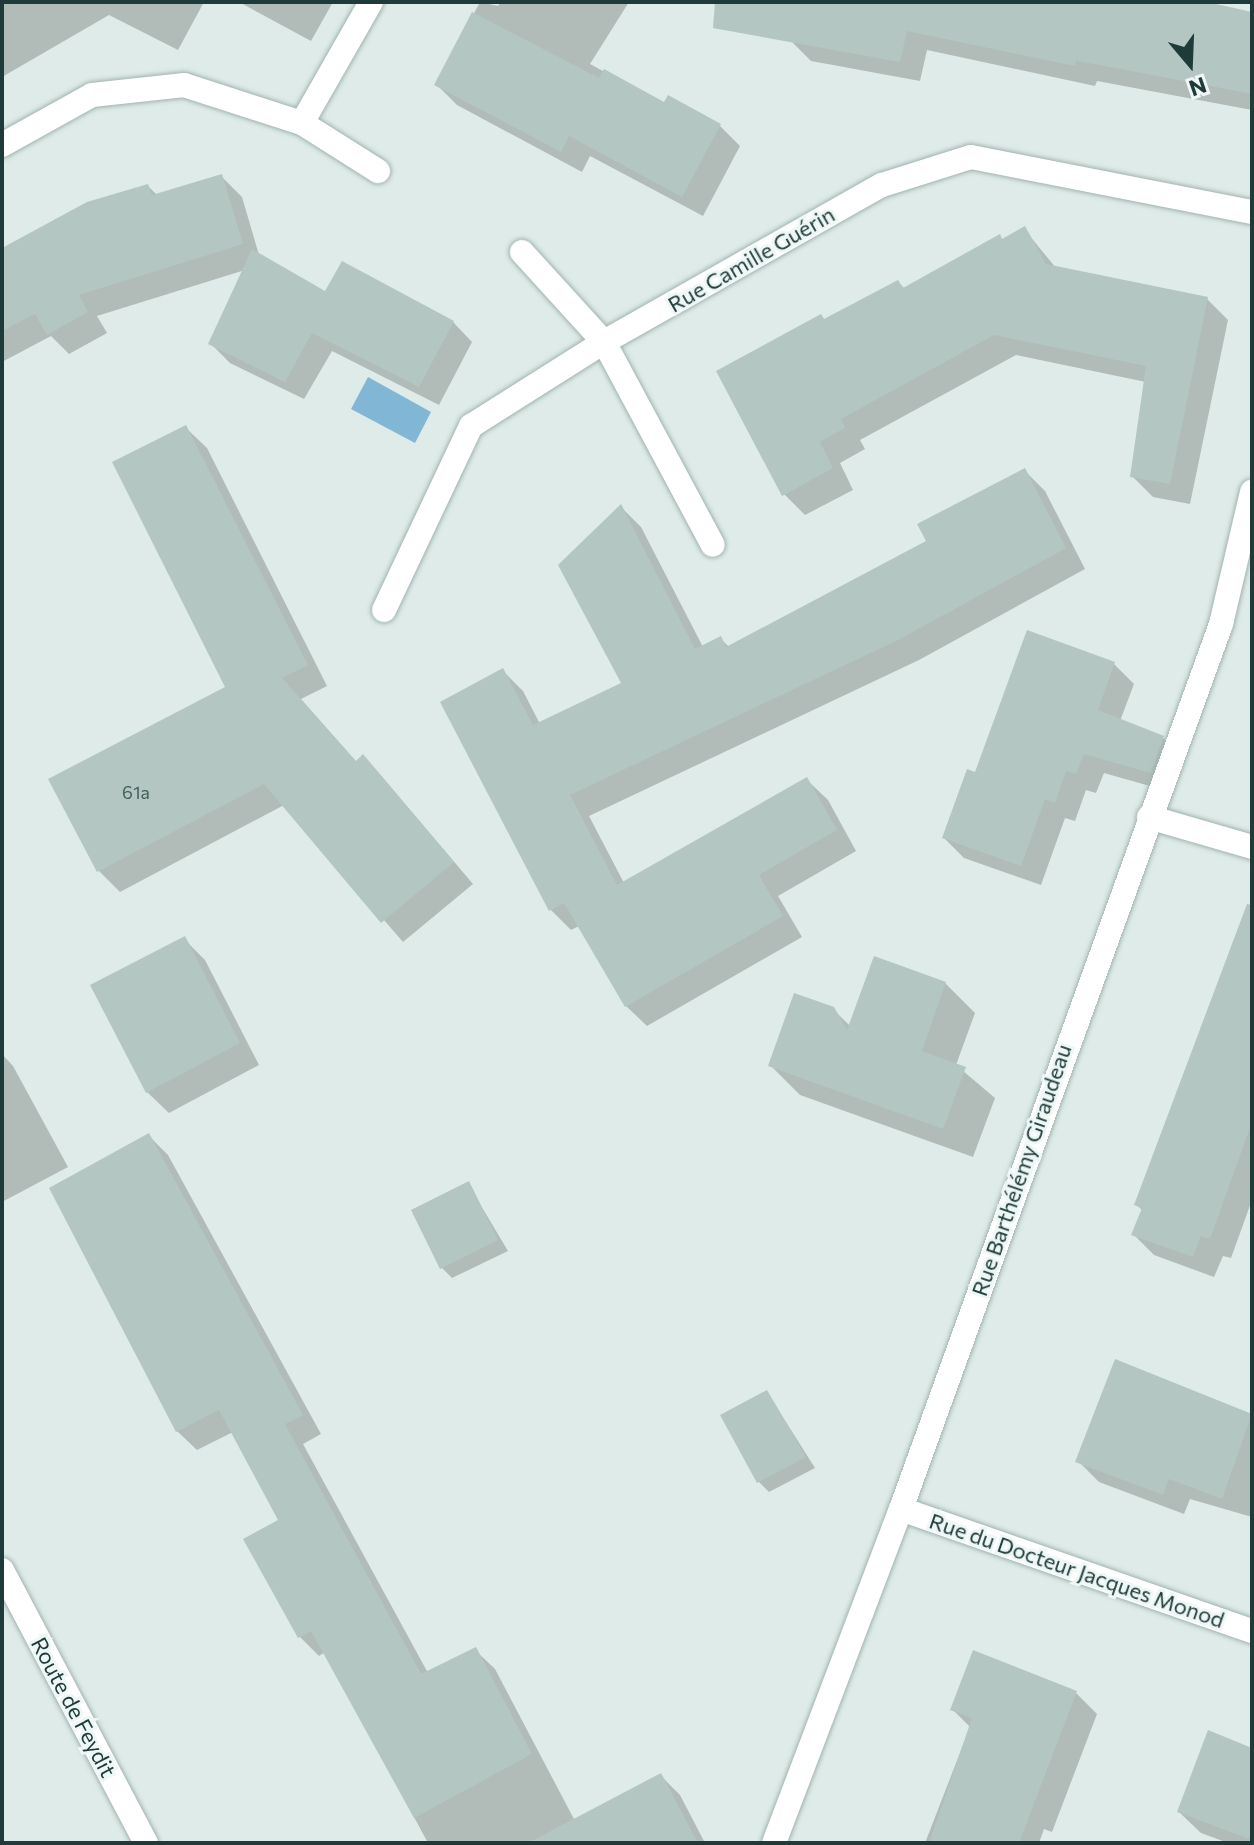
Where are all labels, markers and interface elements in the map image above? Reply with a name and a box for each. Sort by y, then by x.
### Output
north arrow [1150,24,1230,104]
text: N [1186,72,1210,103]
street label: Rue Camille Guérin [663,201,839,317]
house number: 61a [122,781,150,803]
street label: Rue Barthélémy Giraudeau [965,1041,1077,1299]
street label: Rue du Docteur Jacques Monod [926,1507,1228,1633]
street label: Route de Feydit [26,1633,122,1781]

